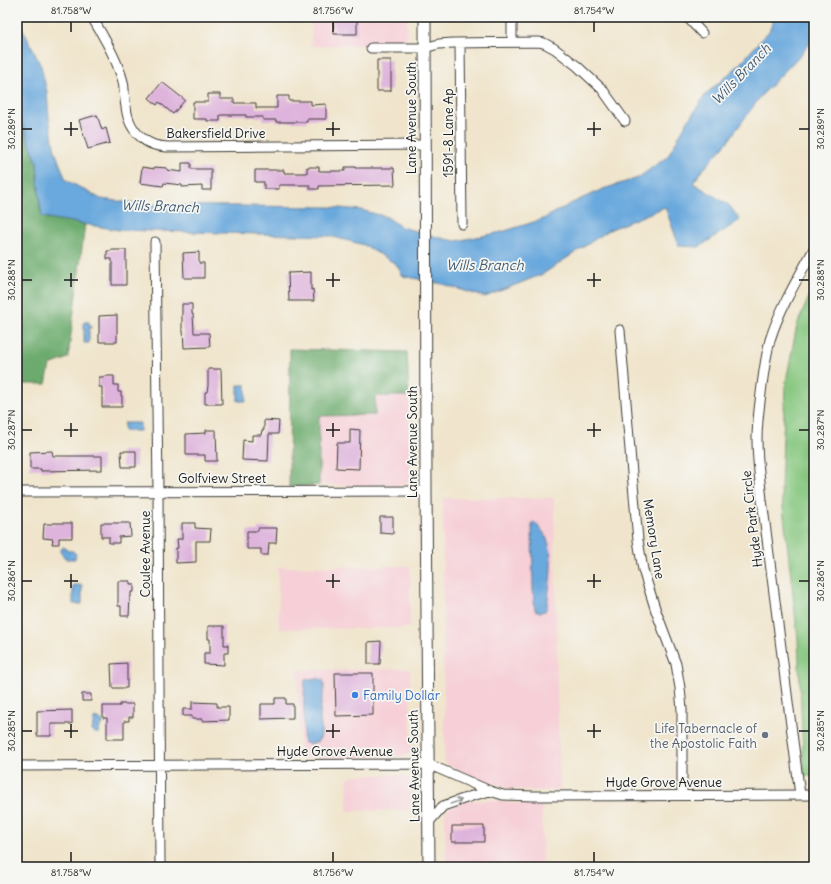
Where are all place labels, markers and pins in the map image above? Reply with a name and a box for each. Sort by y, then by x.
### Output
place label: Family Dollar [363,687,441,704]
marker: Family Dollar [350,690,360,700]
place label: Life Tabernacle of the Apostolic Faith [650,720,758,752]
marker: Life Tabernacle of the Apostolic Faith [760,730,770,740]

